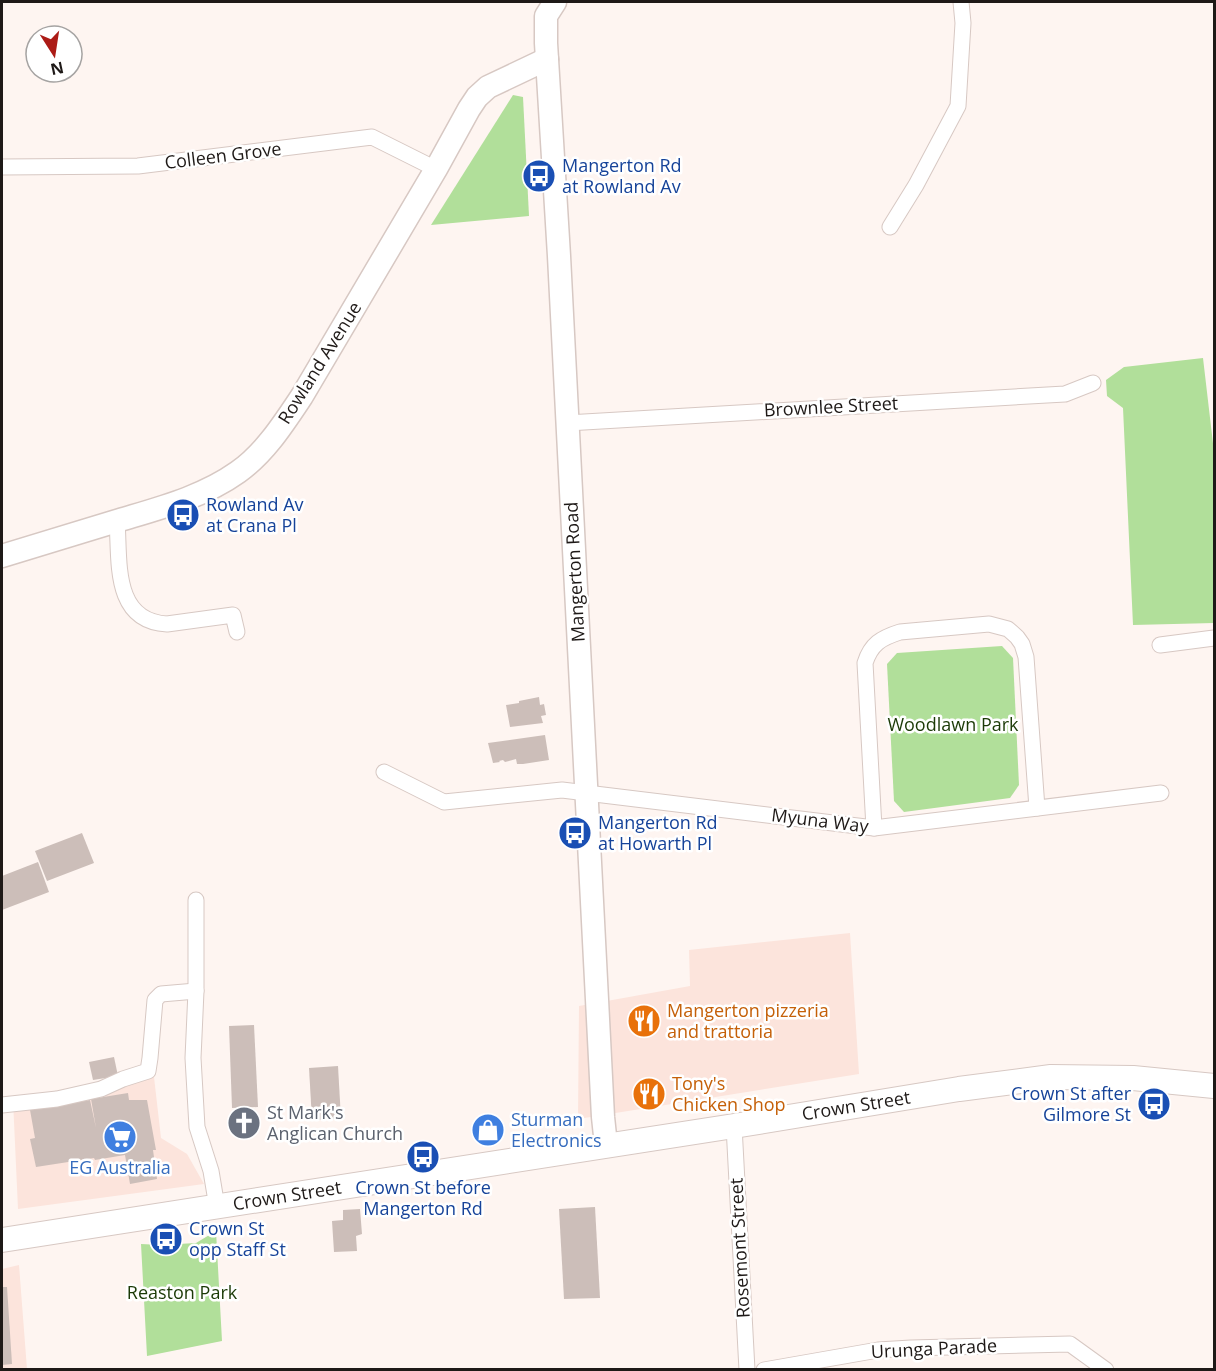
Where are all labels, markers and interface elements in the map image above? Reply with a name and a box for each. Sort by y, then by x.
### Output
north arrow [24,24,84,84]
text: N [48,57,66,81]
street label: Colleen Grove [163,136,283,174]
place label: Mangerton Rd at Rowland Av [562,153,682,198]
bus stop icon: Mangerton Rd at Rowland Av [521,158,557,194]
street label: Rowland Avenue [272,297,366,428]
street label: Brownlee Street [763,390,899,422]
place label: Rowland Av at Crana Pl [206,492,304,537]
bus stop icon: Rowland Av at Crana Pl [165,497,201,533]
street label: Mangerton Road [558,501,590,643]
park label: Woodlawn Park [887,712,1019,736]
street label: Myuna Way [770,802,871,838]
place label: Mangerton Rd at Howarth Pl [598,810,718,855]
bus stop icon: Mangerton Rd at Howarth Pl [557,815,593,851]
place label: Mangerton pizzeria and trattoria [667,998,829,1043]
restaurant icon: Mangerton pizzeria and trattoria [626,1003,662,1039]
place label: Tony's Chicken Shop [672,1071,786,1116]
restaurant icon: Tony's Chicken Shop [631,1076,667,1112]
place label: Crown St after Gilmore St [1011,1081,1132,1126]
street label: Crown Street [800,1085,912,1125]
bus stop icon: Crown St after Gilmore St [1136,1086,1172,1122]
place label: St Mark's Anglican Church [267,1100,403,1145]
church icon: St Mark's Anglican Church [226,1105,262,1141]
place label: Sturman Electronics [511,1107,602,1152]
shop icon: Sturman Electronics [470,1112,506,1148]
supermarket icon: EG Australia [102,1119,138,1155]
bus stop icon: Crown St before Mangerton Rd [405,1139,441,1175]
place label: EG Australia [69,1155,171,1179]
street label: Crown Street [231,1175,343,1215]
place label: Crown St before Mangerton Rd [355,1175,491,1220]
street label: Rosemont Street [723,1177,755,1319]
place label: Crown St opp Staff St [189,1216,286,1261]
bus stop icon: Crown St opp Staff St [148,1221,184,1257]
park label: Reaston Park [127,1280,238,1304]
street label: Urunga Parade [870,1333,998,1363]

